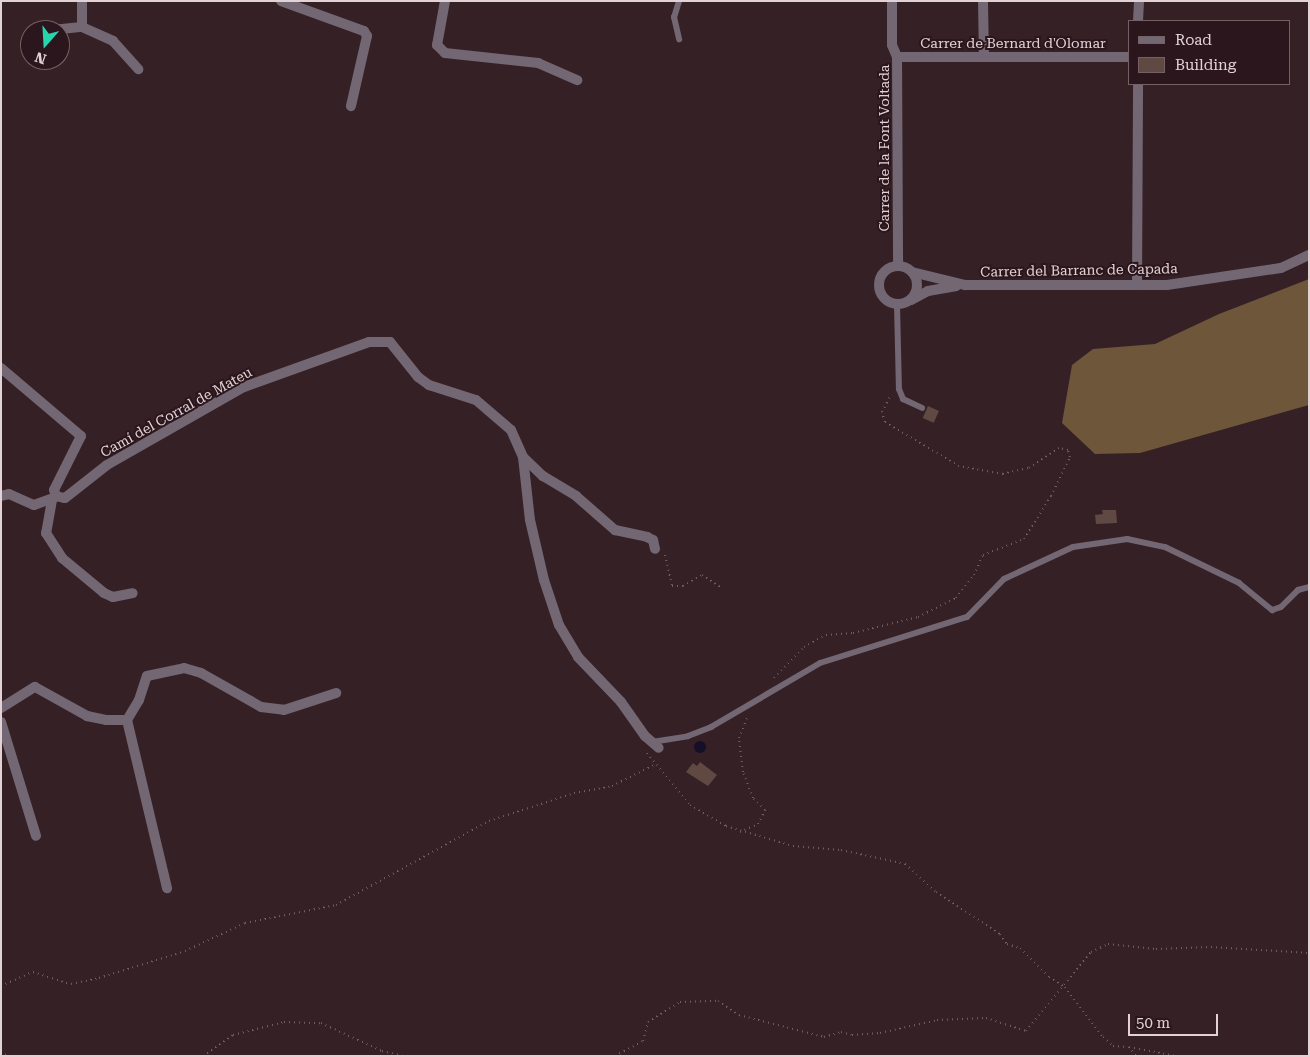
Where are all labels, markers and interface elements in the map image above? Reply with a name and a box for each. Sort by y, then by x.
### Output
north arrow [20,20,70,70]
legend [1128,20,1290,85]
text: Road [1175,31,1212,49]
street label: Carrer de Bernard d'Olomar [920,35,1106,51]
text: N [33,49,48,68]
text: Building [1175,56,1236,74]
street label: Carrer de la Font Voltada [876,65,892,231]
street label: Carrer del Barranc de Capada [980,260,1178,280]
street label: Camí del Corral de Mateu [97,363,255,461]
scale bar [1130,1004,1220,1036]
text: 50 m [1136,1014,1170,1032]

